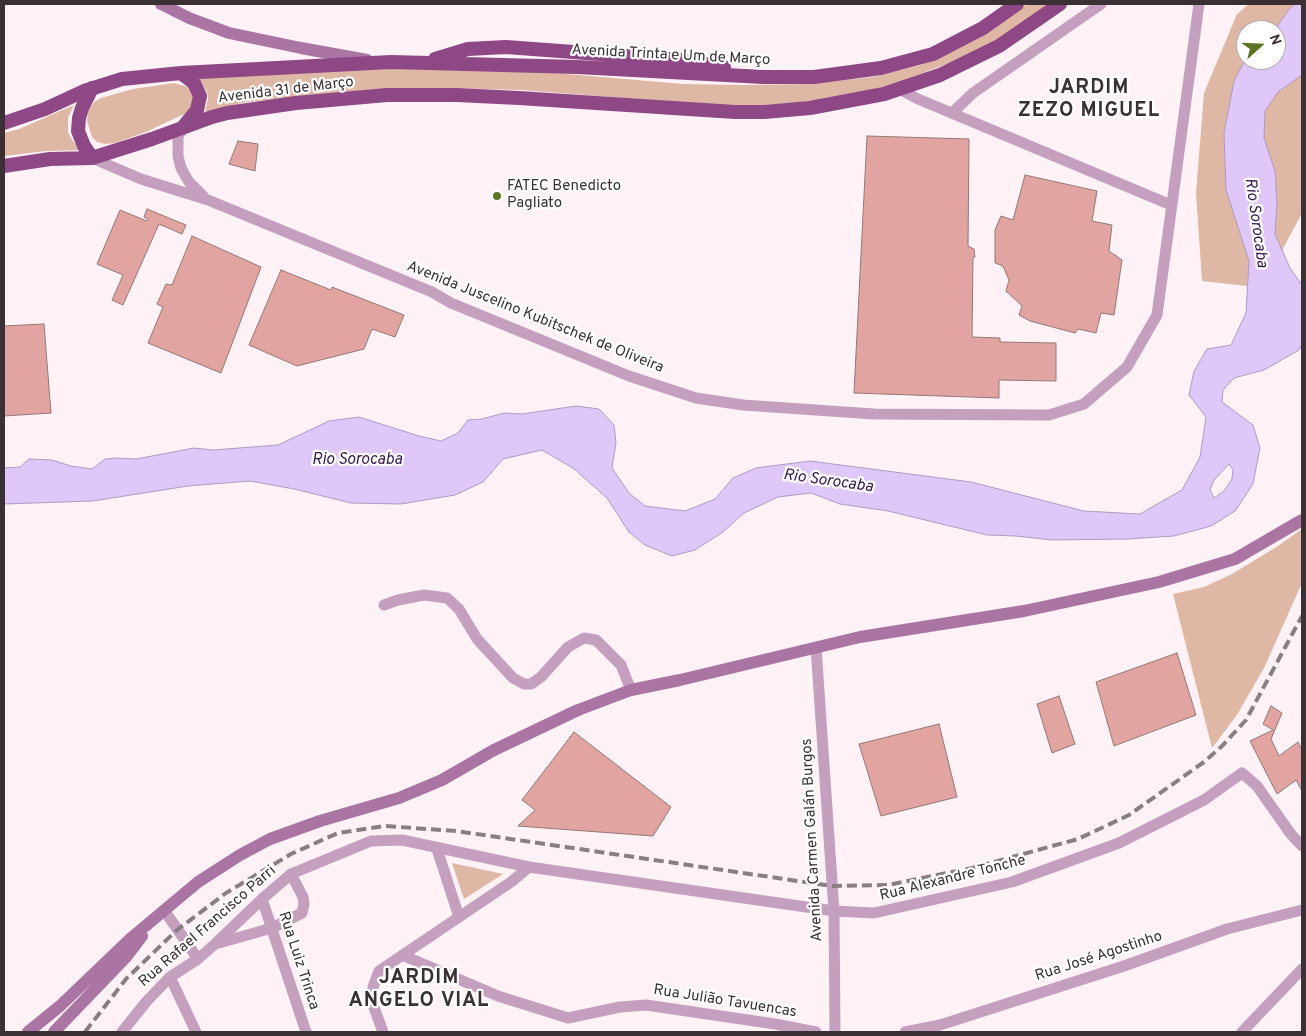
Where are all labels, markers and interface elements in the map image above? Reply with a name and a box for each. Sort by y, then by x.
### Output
north arrow [1236,20,1286,70]
text: N [1265,32,1284,48]
street label: Avenida Trinta e Um de Março [571,42,771,70]
street label: Avenida 31 de Março [217,74,355,108]
district label: JARDIM ZEZO MIGUEL [1017,77,1161,124]
water label: Rio Sorocaba [1239,177,1271,269]
place label: FATEC Benedicto Pagliato [507,178,621,213]
marker: FATEC Benedicto Pagliato [491,190,503,202]
street label: Avenida Juscelino Kubitschek de Oliveira [404,258,666,378]
water label: Rio Sorocaba [312,451,402,471]
water label: Rio Sorocaba [782,466,874,498]
street label: Avenida Carmen Galán Burgos [799,738,827,942]
street label: Rua Alexandre Tonche [878,852,1028,906]
street label: Rua Rafael Francisco Parri [136,863,280,991]
street label: Rua Luiz Trinca [274,910,322,1012]
street label: Rua José Agostinho [1033,928,1165,986]
district label: JARDIM ANGELO VIAL [347,967,491,1014]
street label: Rua Julião Tavuencas [652,982,798,1022]

